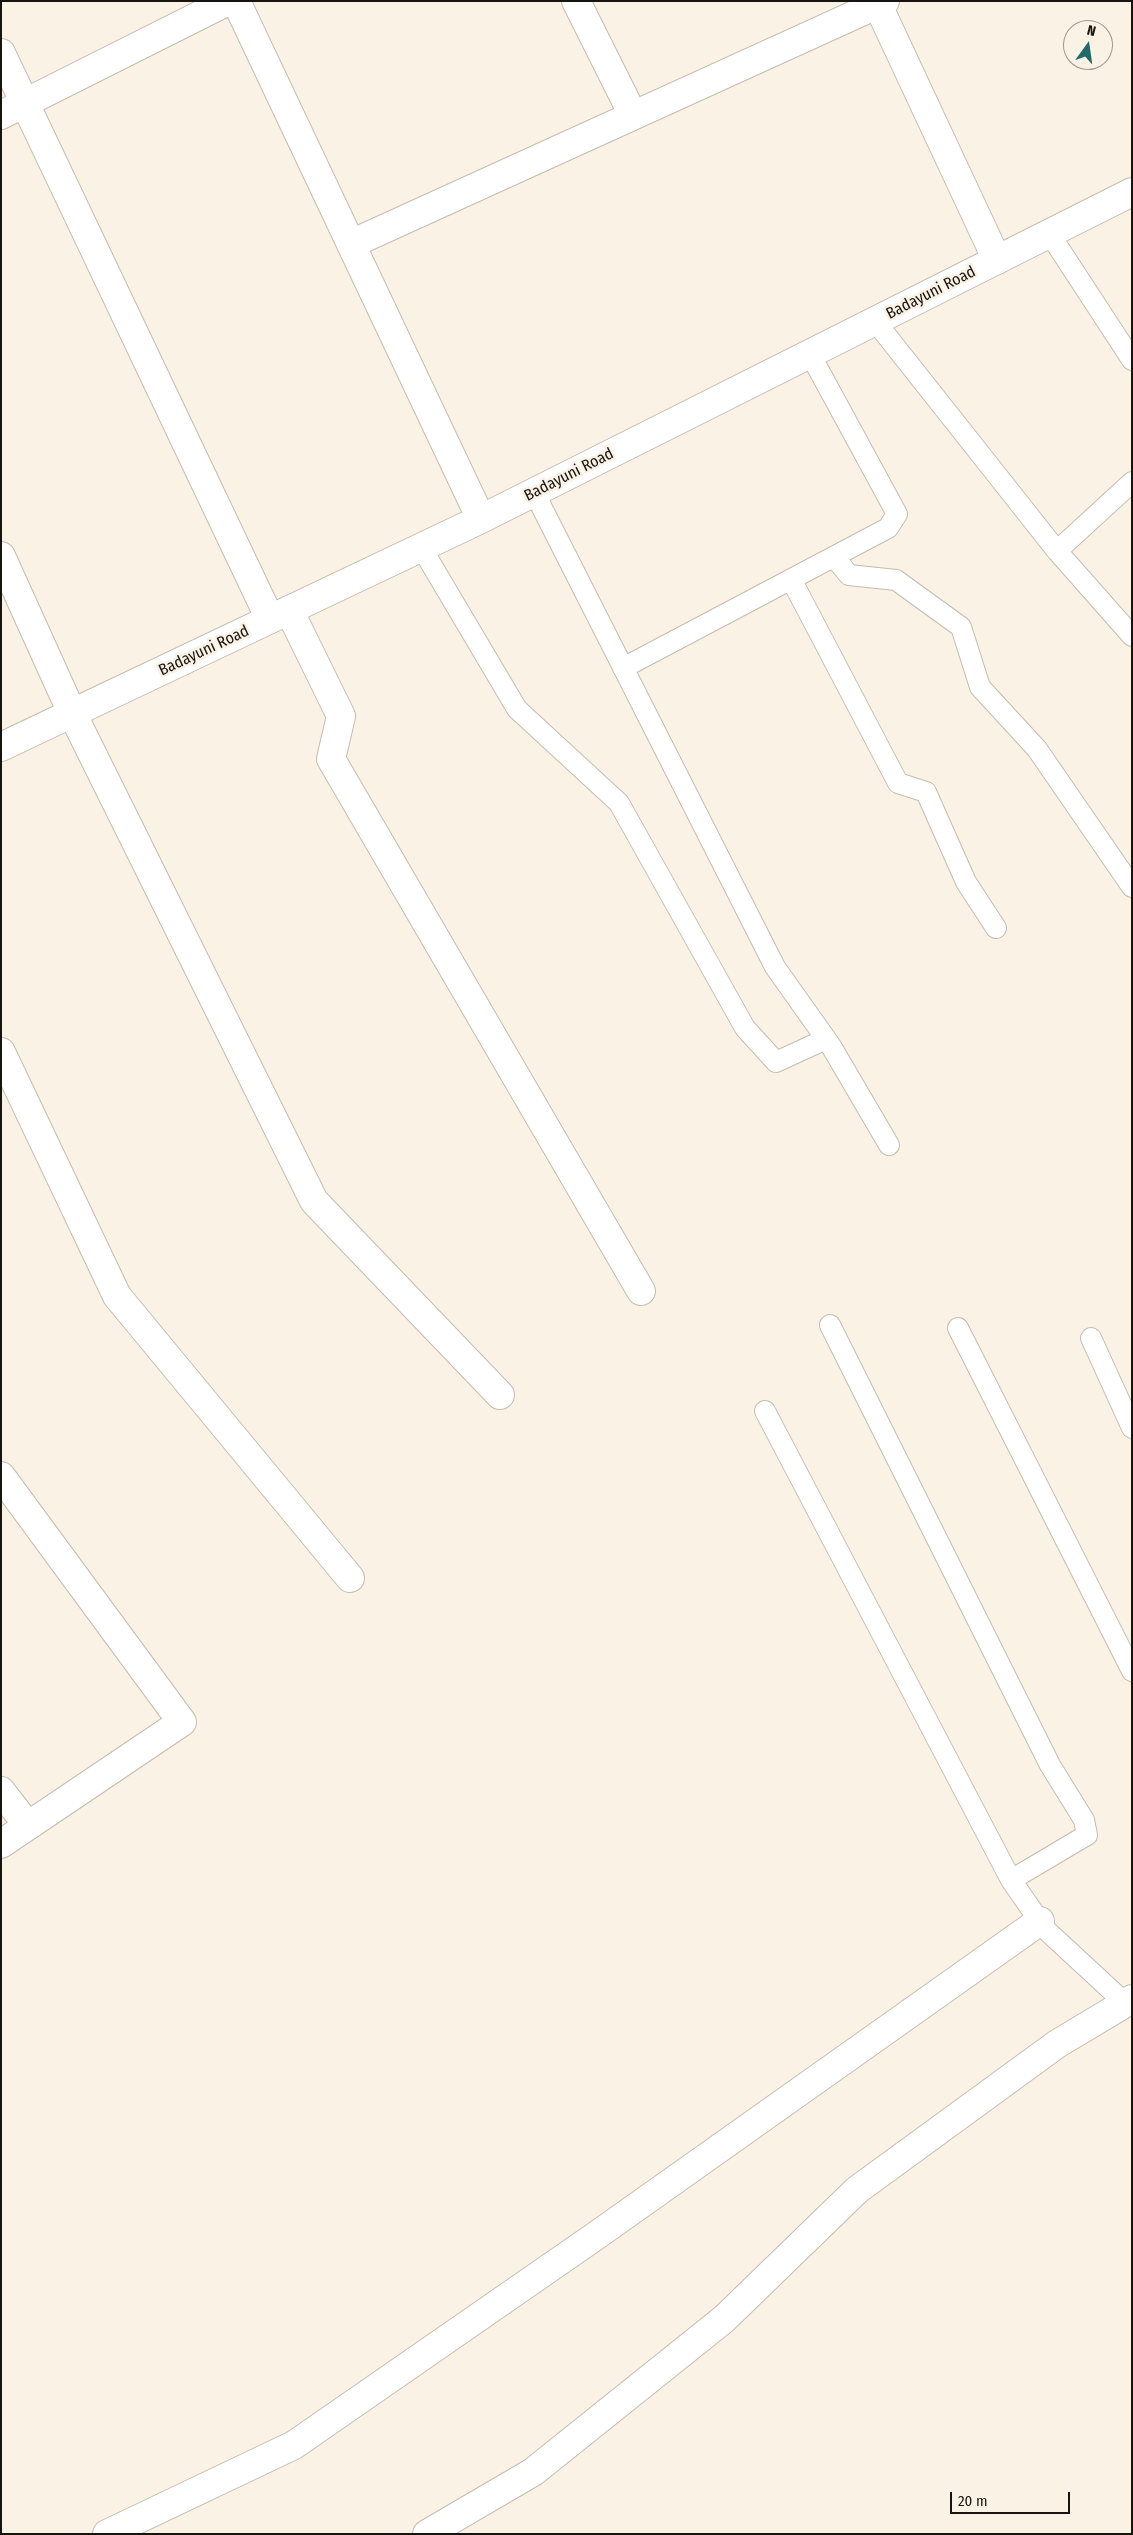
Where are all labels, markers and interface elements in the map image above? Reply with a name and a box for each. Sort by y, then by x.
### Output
north arrow [1063,20,1113,70]
text: N [1085,22,1098,40]
street label: Badayuni Road [883,262,979,324]
street label: Badayuni Road [521,444,617,506]
street label: Badayuni Road [156,622,252,680]
scale bar [953,2482,1073,2514]
text: 20 m [958,2492,988,2510]

